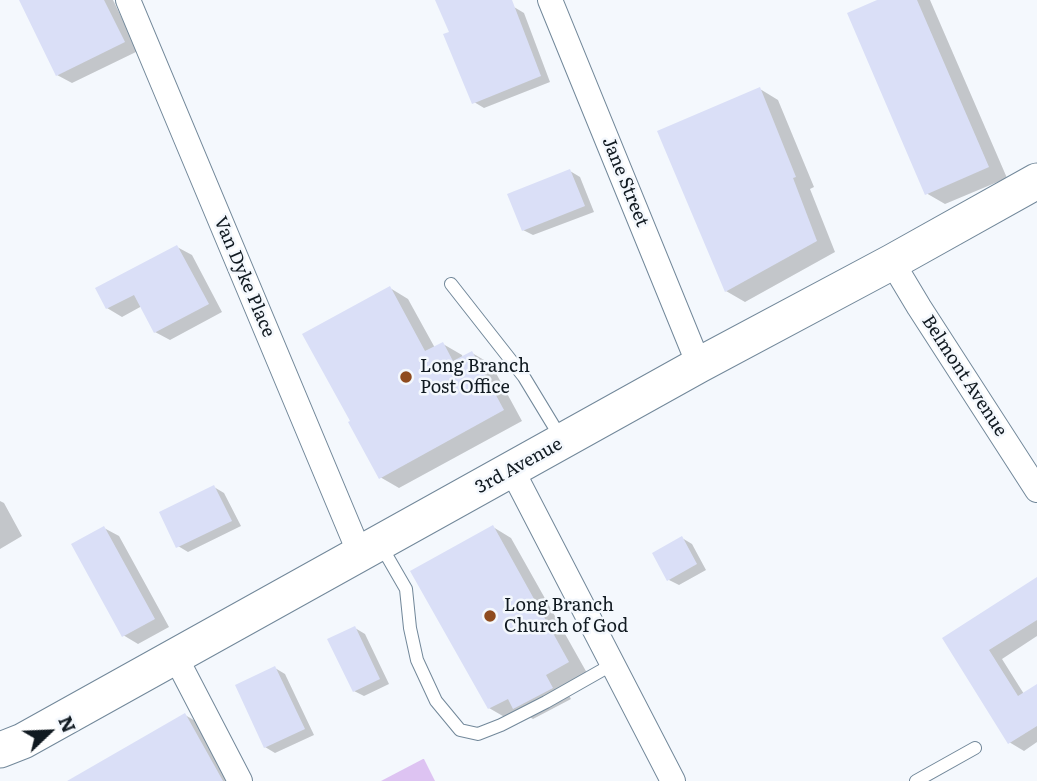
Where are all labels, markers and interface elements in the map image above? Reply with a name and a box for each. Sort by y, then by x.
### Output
street label: Jane Street [597,134,653,230]
street label: Van Dyke Place [209,213,279,341]
street label: Belmont Avenue [917,311,1011,441]
place label: Long Branch Post Office [420,356,530,398]
marker: Long Branch Post Office [398,369,414,385]
street label: 3rd Avenue [472,433,566,499]
place label: Long Branch Church of God [504,595,628,638]
marker: Long Branch Church of God [482,608,498,624]
north arrow [14,697,84,767]
text: N [52,711,84,737]

